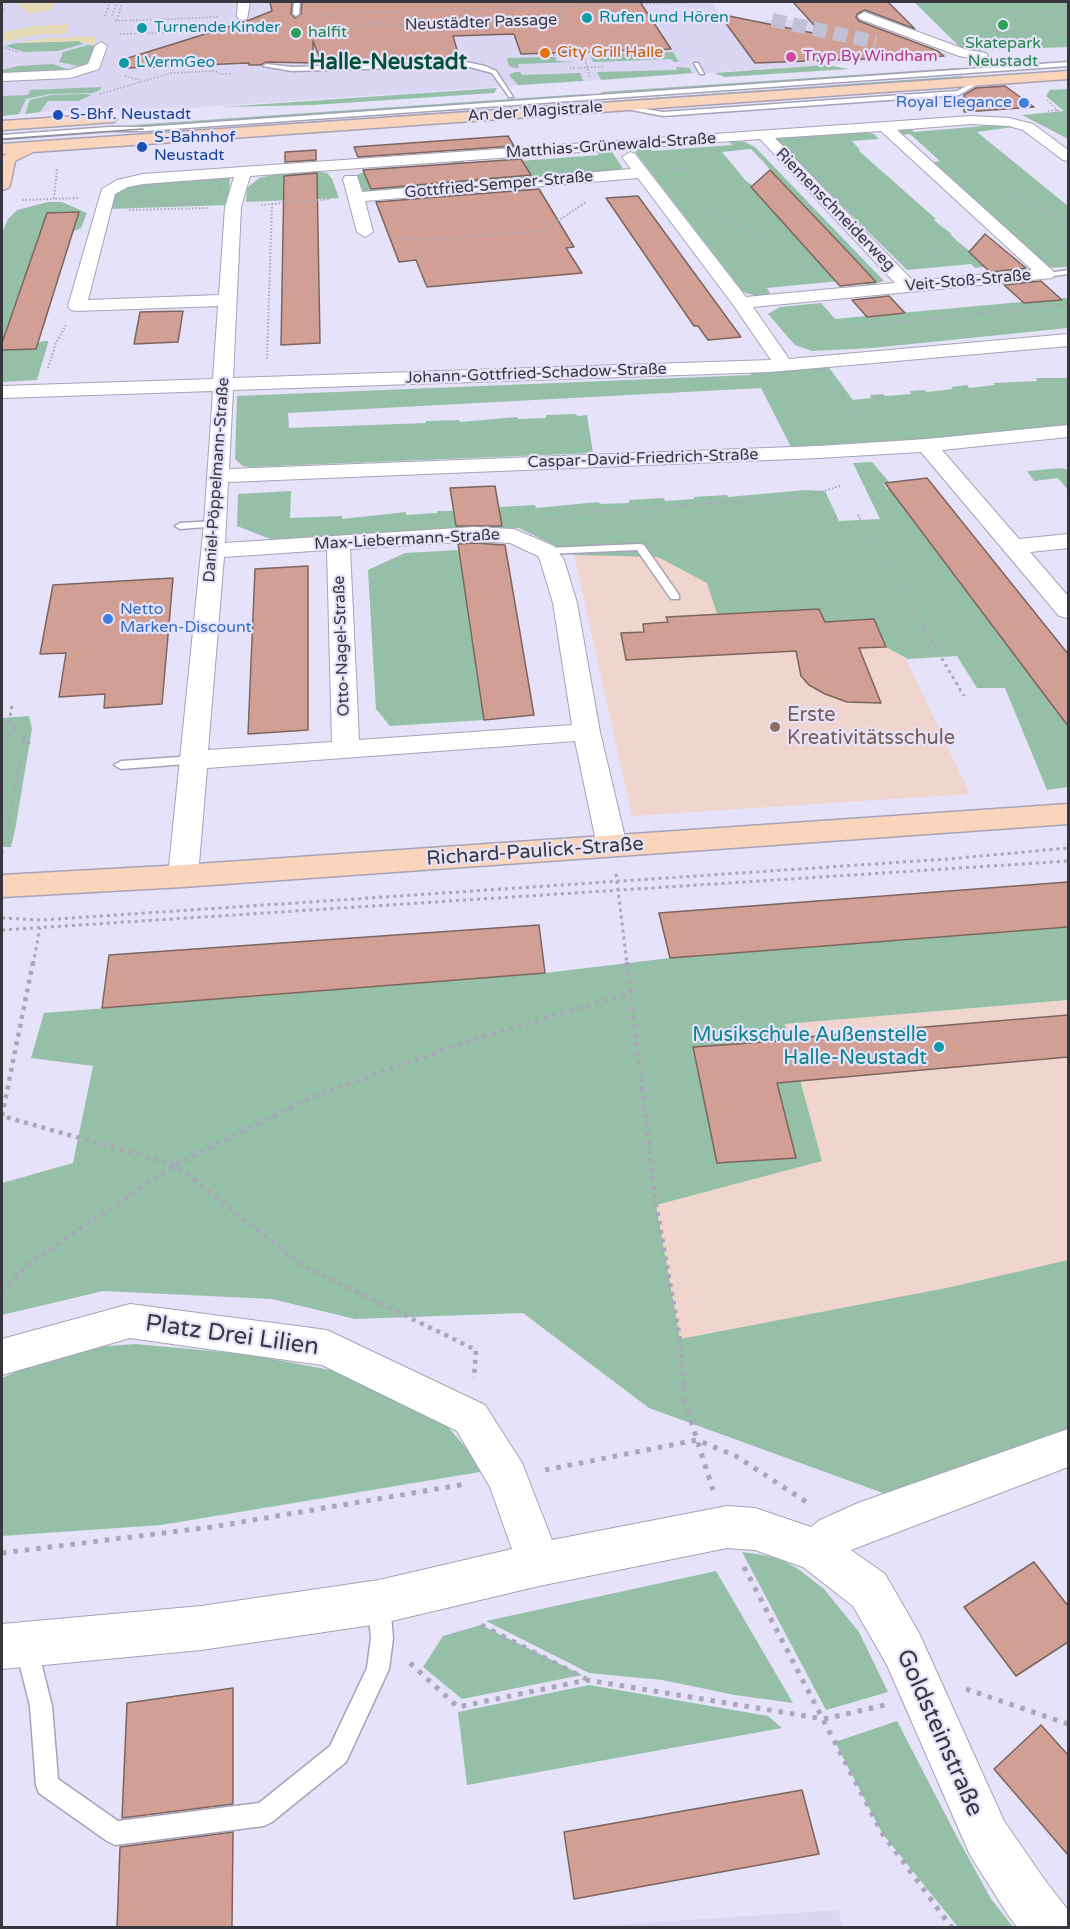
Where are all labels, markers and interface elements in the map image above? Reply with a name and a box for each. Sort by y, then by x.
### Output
place label: Rufen und Hören [599,8,729,28]
street label: Neustädter Passage [405,11,557,35]
marker: Rufen und Hören [580,11,594,25]
place label: Turnende Kinder [154,18,280,38]
marker: Skatepark Neustadt [996,18,1010,32]
marker: Turnende Kinder [135,21,149,35]
place label: halfit [308,23,347,43]
marker: halfit [289,26,303,40]
place label: Skatepark Neustadt [965,34,1041,72]
place label: City Grill Halle [557,43,663,63]
marker: City Grill Halle [538,46,552,60]
place label: Tryp By Windham [803,47,938,67]
district label: Halle-Neustadt [309,50,467,76]
marker: Tryp By Windham [784,50,798,64]
place label: LVermGeo [136,53,215,73]
marker: LVermGeo [117,56,131,70]
place label: Royal Elegance [896,93,1012,113]
marker: Royal Elegance [1017,96,1031,110]
street label: An der Magistrale [467,98,603,126]
place label: S-Bhf. Neustadt [70,105,191,125]
marker: S-Bhf. Neustadt [51,108,65,122]
place label: S-Bahnhof Neustadt [154,128,235,166]
street label: Matthias-Grünewald-Straße [505,129,717,163]
marker: S-Bahnhof Neustadt [135,140,149,154]
street label: Riemenschneiderweg [771,144,899,276]
street label: Gottfried-Semper-Straße [404,167,594,203]
street label: Veit-Stoß-Straße [904,266,1032,296]
street label: Johann-Gottfried-Schadow-Straße [405,360,667,388]
street label: Daniel-Pöppelmann-Straße [200,377,234,583]
street label: Caspar-David-Friedrich-Straße [527,445,759,473]
street label: Max-Liebermann-Straße [314,526,500,554]
street label: Otto-Nagel-Straße [330,575,354,717]
place label: Netto Marken-Discount [120,600,252,638]
marker: Netto Marken-Discount [101,612,115,626]
place label: Erste Kreativitätsschule [787,704,955,751]
marker: Erste Kreativitätsschule [768,720,782,734]
street label: Richard-Paulick-Straße [426,832,644,872]
place label: Musikschule Außenstelle Halle-Neustadt [692,1024,927,1071]
marker: Musikschule Außenstelle Halle-Neustadt [932,1040,946,1054]
street label: Platz Drei Lilien [143,1310,321,1362]
street label: Goldsteinstraße [889,1645,989,1821]

